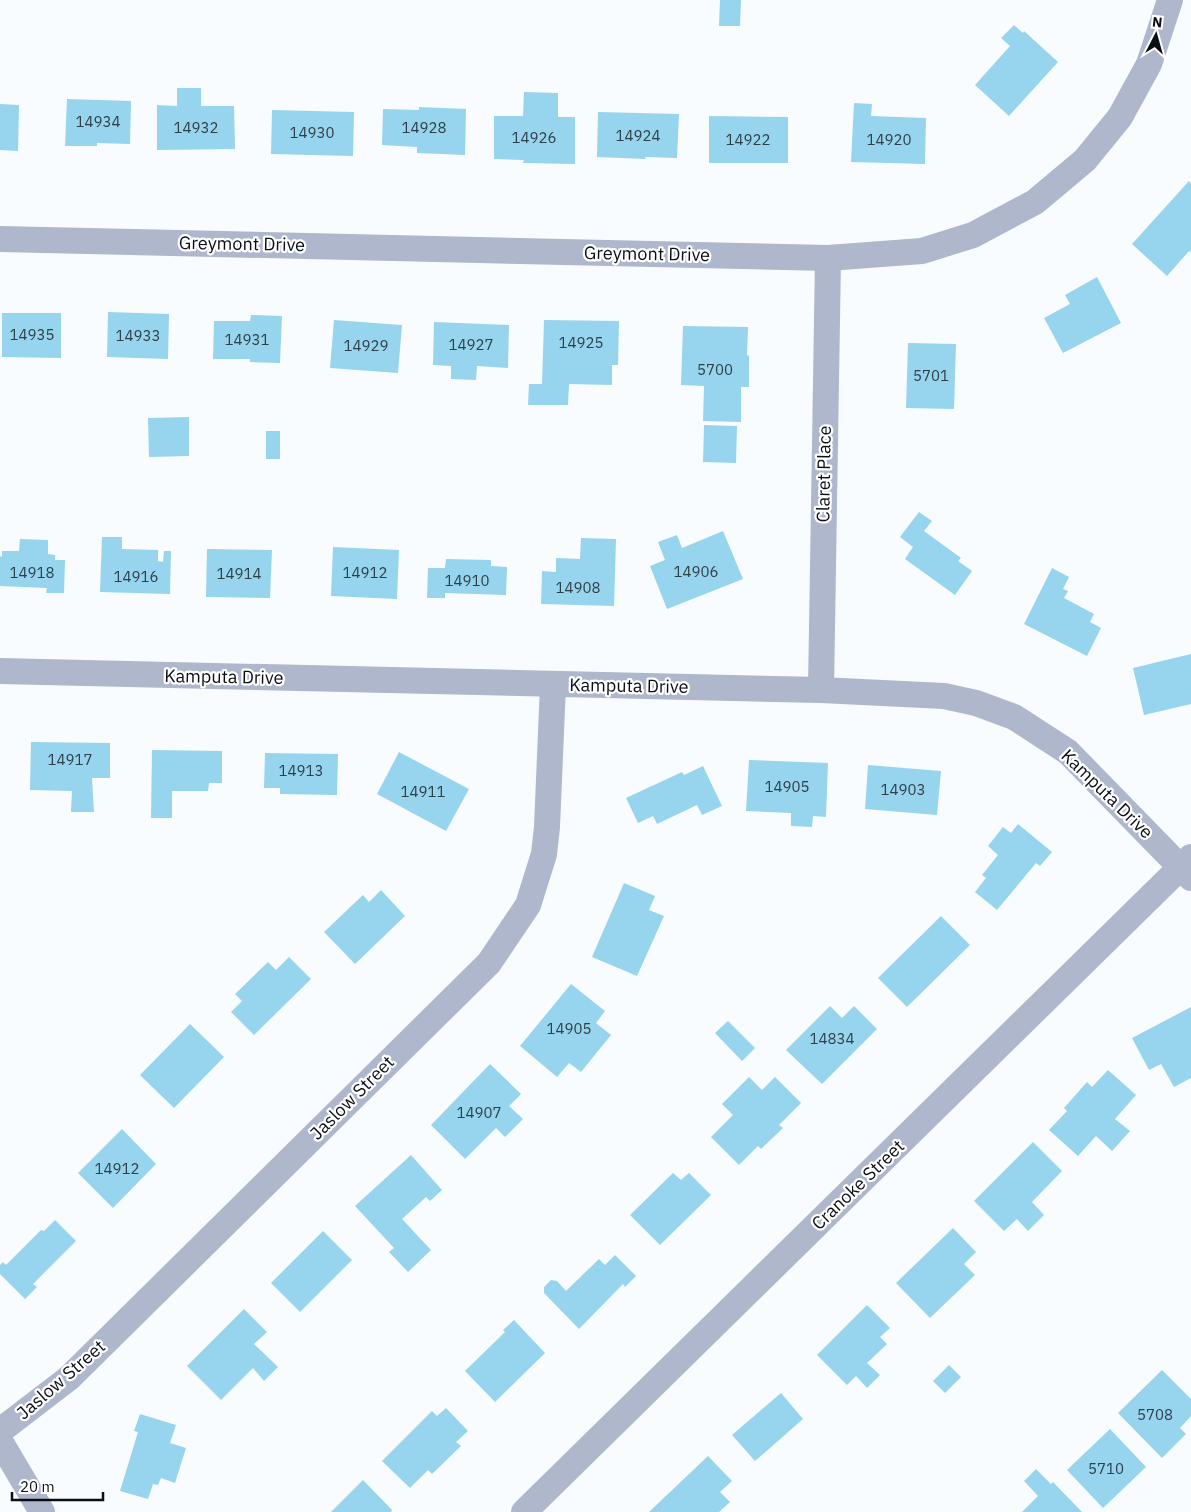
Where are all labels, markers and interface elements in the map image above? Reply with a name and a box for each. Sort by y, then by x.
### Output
north arrow [1131,10,1181,60]
text: N [1151,13,1163,32]
house number: 14934 [75,112,121,131]
house number: 14932 [173,118,219,137]
house number: 14928 [401,118,447,137]
house number: 14930 [289,123,335,142]
house number: 14924 [615,126,661,145]
house number: 14926 [511,128,557,147]
house number: 14922 [725,130,771,149]
house number: 14920 [866,130,912,149]
street label: Greymont Drive [179,231,305,256]
street label: Greymont Drive [584,241,710,266]
house number: 14935 [9,325,55,344]
house number: 14933 [115,326,161,345]
house number: 14931 [224,330,270,349]
house number: 14925 [558,333,604,352]
house number: 14927 [448,335,494,354]
house number: 14929 [343,336,389,355]
house number: 5700 [697,360,733,379]
house number: 5701 [913,366,949,385]
street label: Claret Place [811,425,836,523]
house number: 14906 [673,562,719,581]
house number: 14918 [9,563,55,582]
house number: 14912 [342,563,388,582]
house number: 14914 [216,564,262,583]
house number: 14916 [113,567,159,586]
house number: 14910 [444,571,490,590]
house number: 14908 [555,578,601,597]
street label: Kamputa Drive [164,664,284,689]
street label: Kamputa Drive [569,673,689,698]
street label: Kamputa Drive [1057,744,1158,843]
house number: 14917 [47,750,93,769]
house number: 14913 [278,761,324,780]
house number: 14905 [764,777,810,796]
house number: 14903 [880,780,926,799]
house number: 14911 [400,782,446,801]
house number: 14905 [546,1019,592,1038]
house number: 14834 [809,1029,855,1048]
street label: Jaslow Street [305,1051,399,1145]
house number: 14907 [456,1103,502,1122]
street label: Cranoke Street [806,1135,909,1235]
house number: 14912 [94,1159,140,1178]
street label: Jaslow Street [12,1335,110,1424]
house number: 5708 [1137,1405,1173,1424]
house number: 5710 [1088,1459,1124,1478]
scale bar [12,1470,104,1502]
text: 20 m [20,1477,55,1496]

